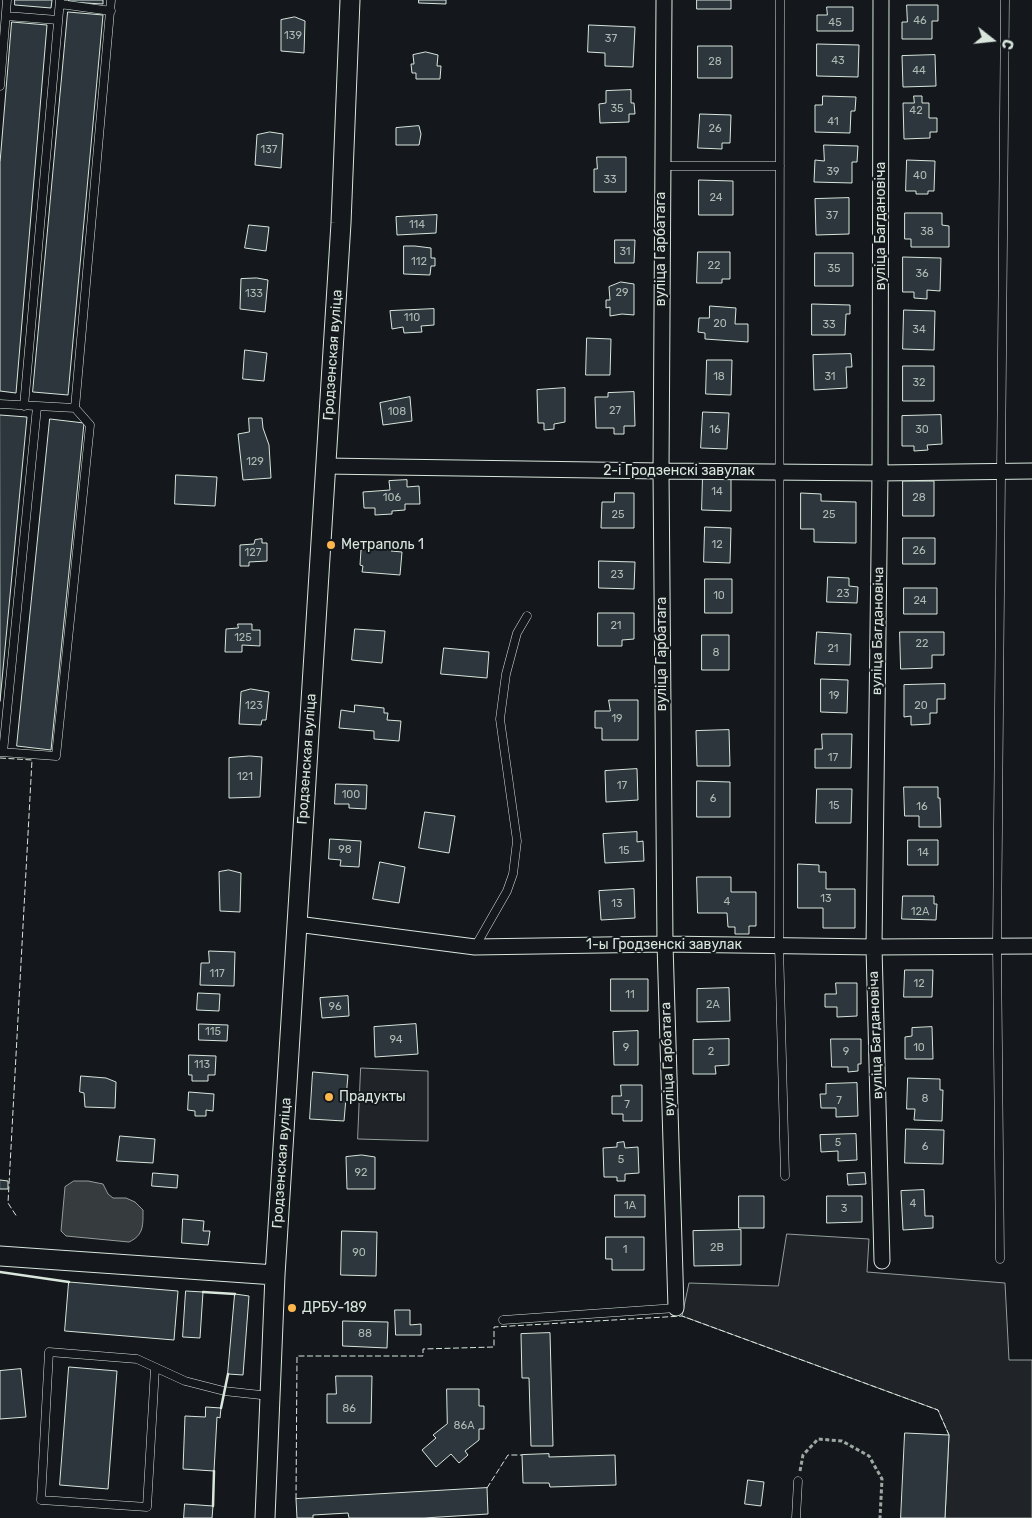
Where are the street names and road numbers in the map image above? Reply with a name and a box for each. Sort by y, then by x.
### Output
street label: вуліца Багдановіча [873,162,889,290]
street label: вуліца Гарбатага [653,192,669,306]
street label: Гродзенская вуліца [320,289,346,421]
street label: 2-і Гродзенскі завулак [603,463,755,479]
street label: вуліца Багдановіча [868,567,888,695]
street label: вуліца Гарбатага [654,597,670,711]
street label: Гродзенская вуліца [294,693,320,825]
street label: 1-ы Гродзенскі завулак [586,937,742,953]
street label: вуліца Багдановіча [865,971,887,1099]
street label: вуліца Гарбатага [658,1002,678,1116]
street label: Гродзенская вуліца [269,1097,295,1229]

